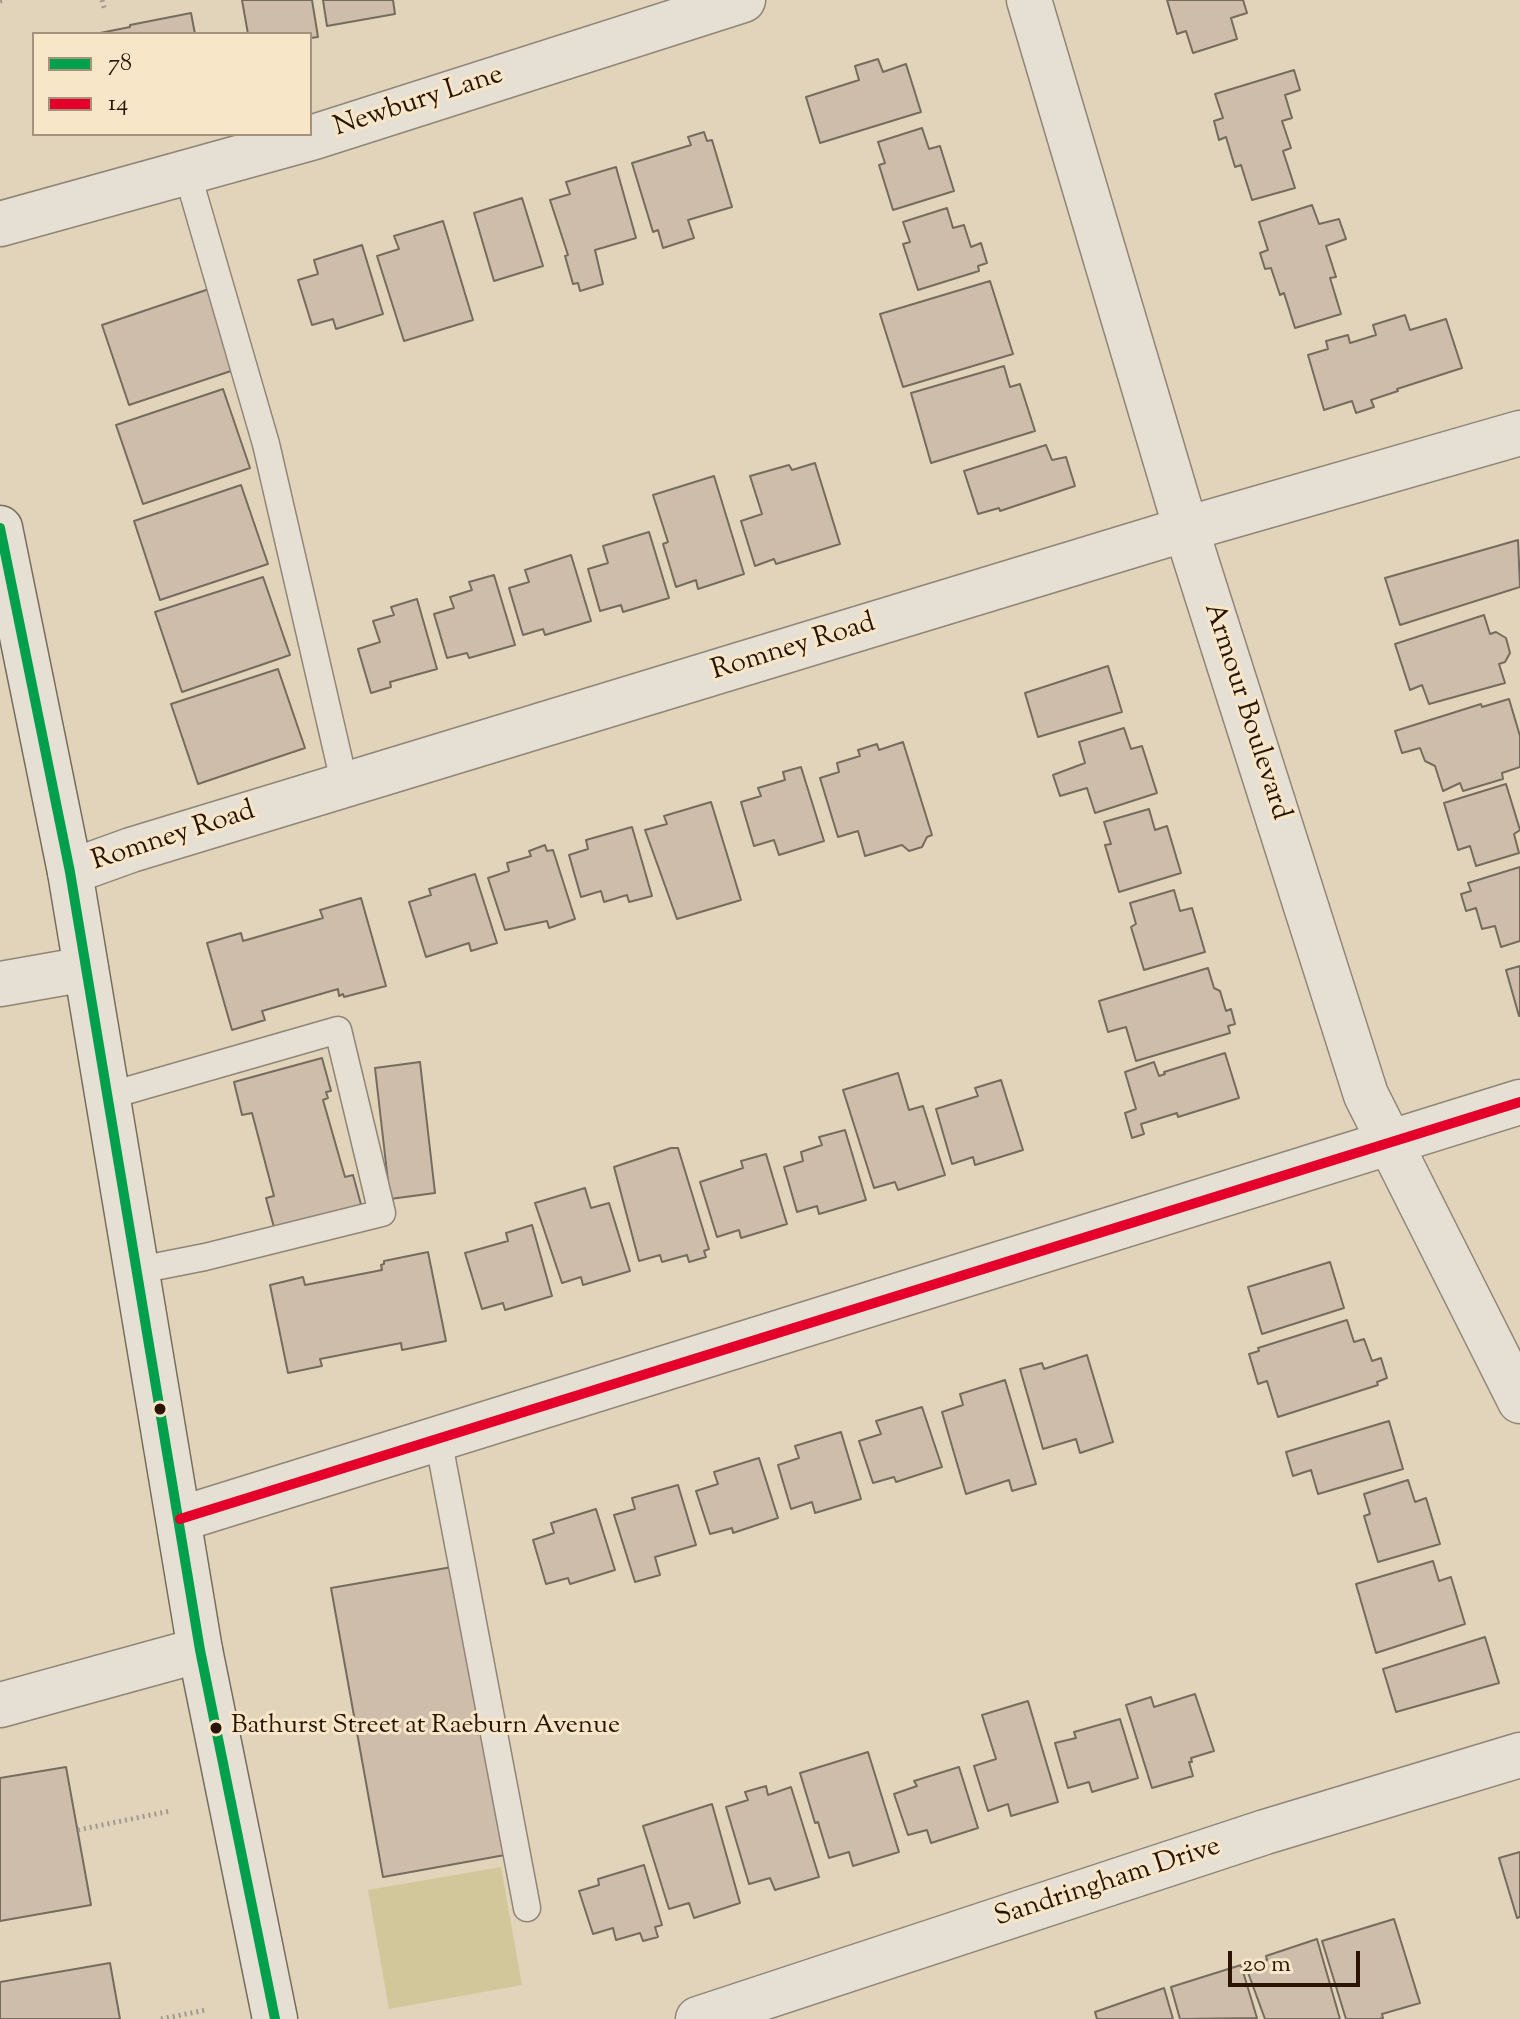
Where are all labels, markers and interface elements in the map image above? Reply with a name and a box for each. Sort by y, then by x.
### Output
legend [32,32,312,136]
text: 78 [108,47,132,81]
street label: Newbury Lane [330,60,508,146]
text: 14 [108,87,128,121]
street label: Armour Boulevard [1194,599,1296,825]
street label: Romney Road [708,608,880,690]
street label: Romney Road [88,796,260,880]
unlabelled marker [152,1401,168,1417]
place label: Bathurst Street at Raeburn Avenue [231,1712,620,1744]
marker: Bathurst Street at Raeburn Avenue [208,1720,224,1736]
street label: Sandringham Drive [991,1832,1225,1936]
scale bar [1232,1935,1364,1985]
text: 20 m [1242,1948,1291,1982]

